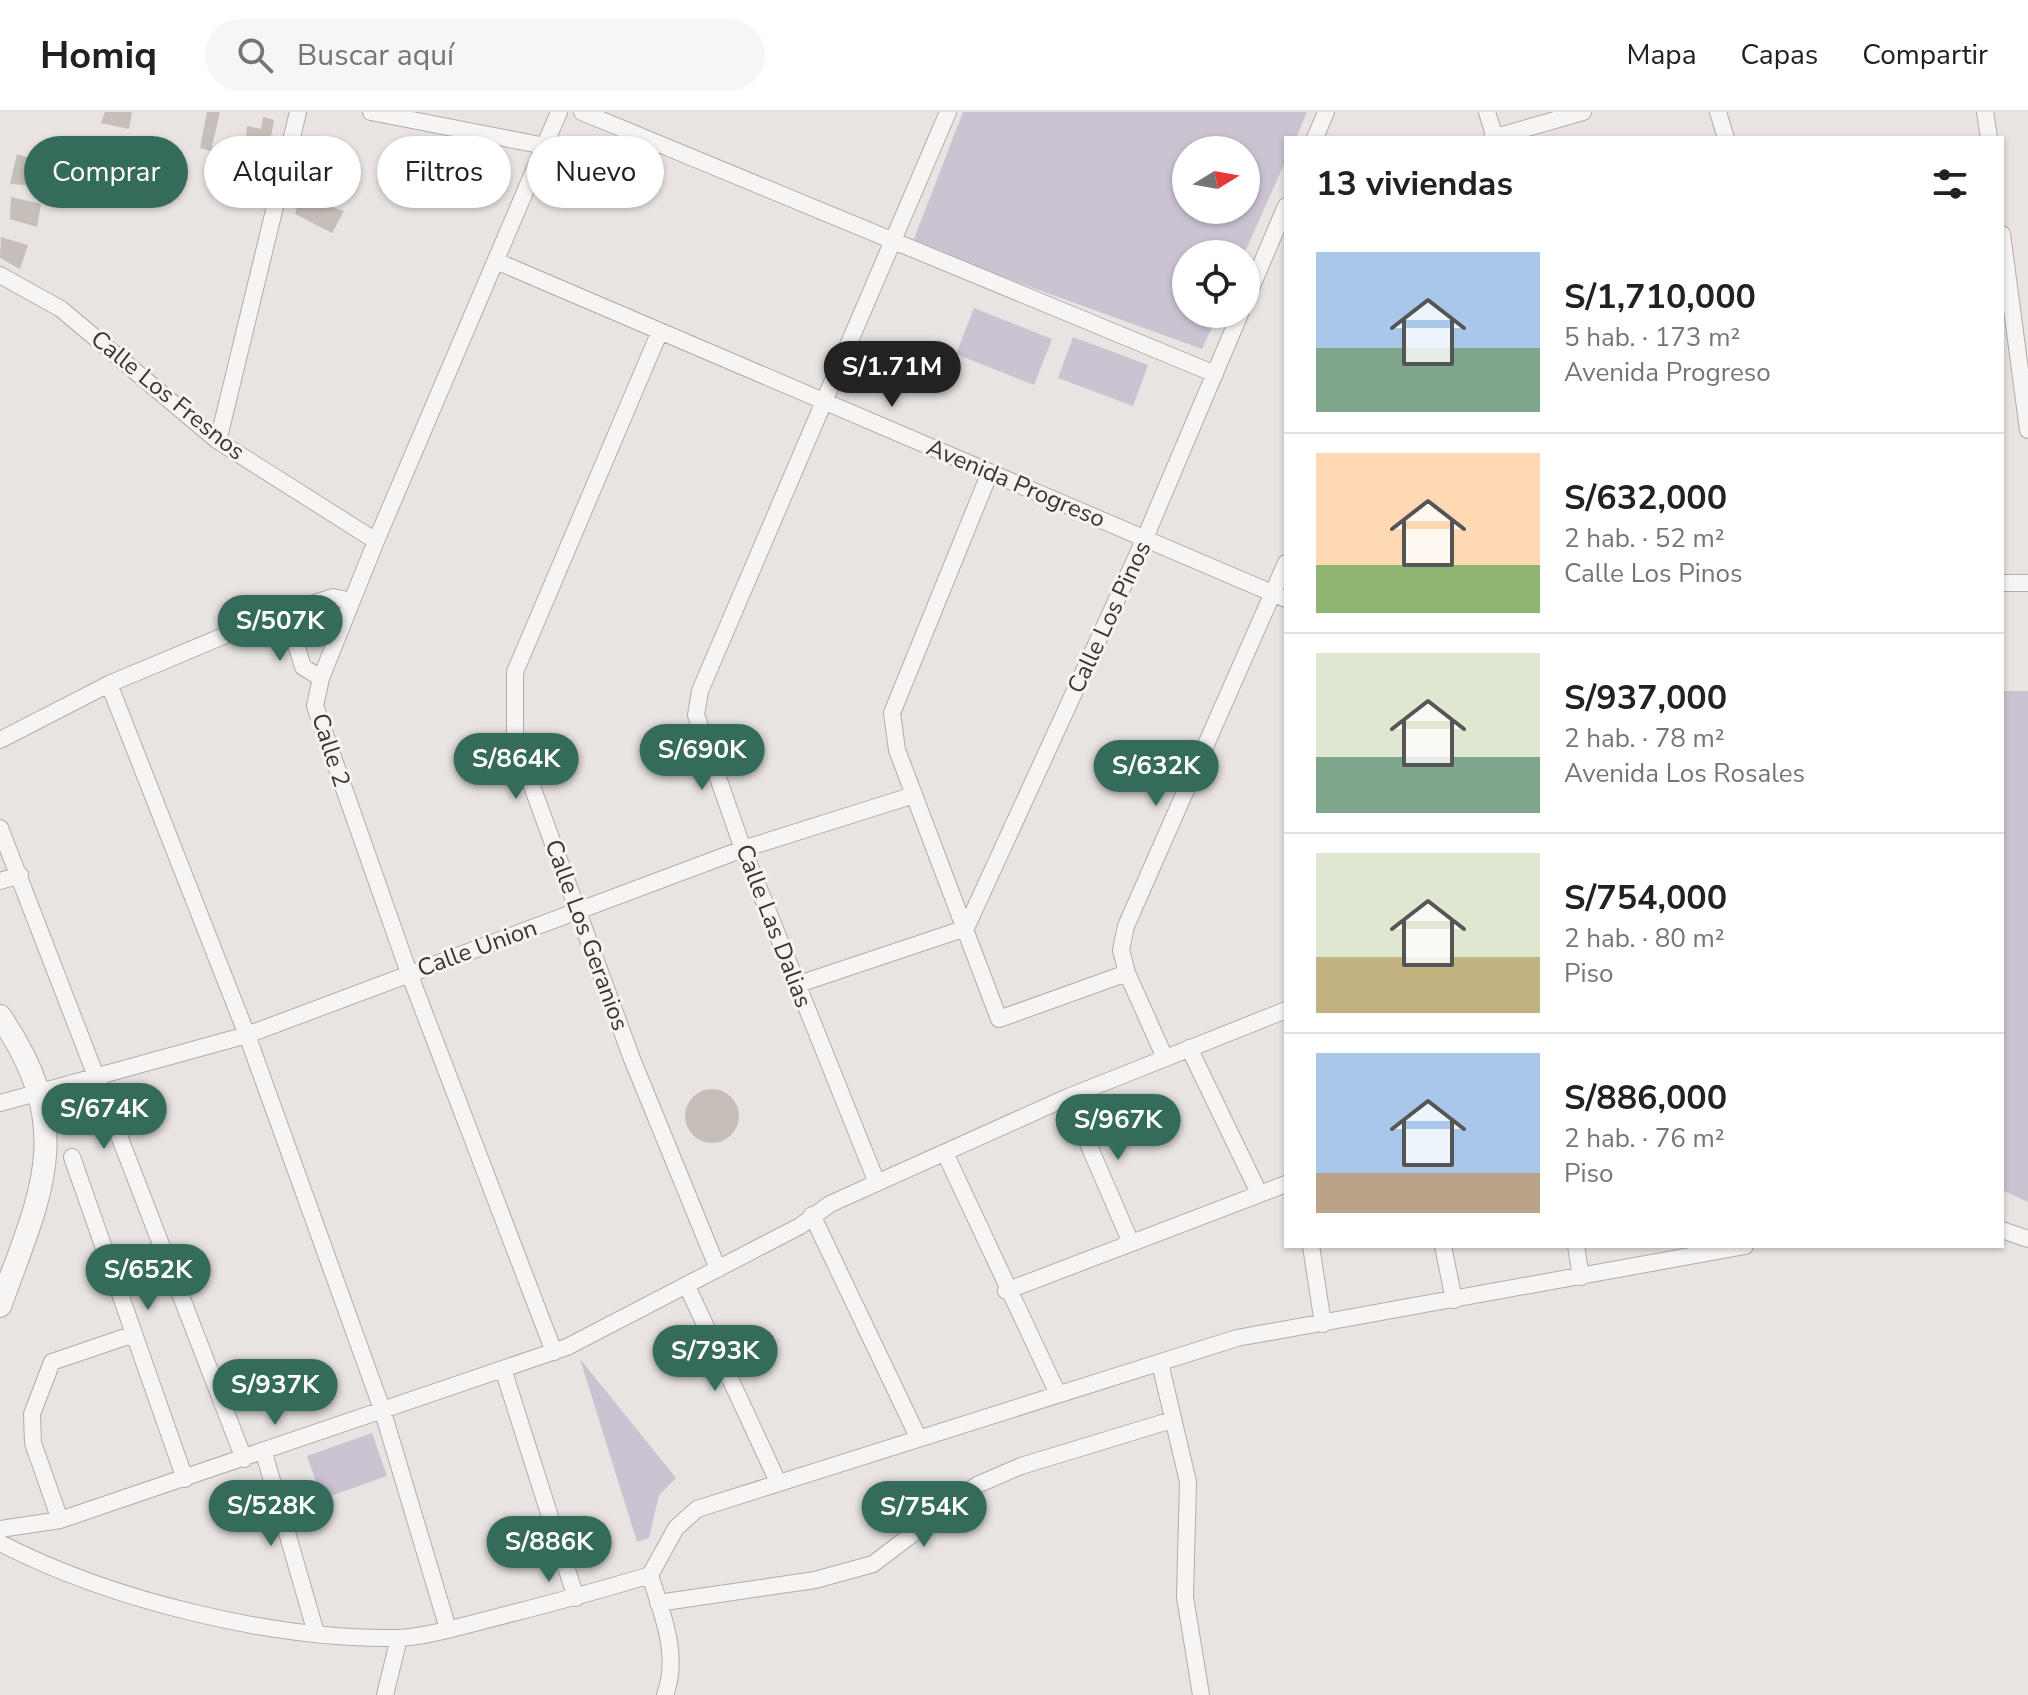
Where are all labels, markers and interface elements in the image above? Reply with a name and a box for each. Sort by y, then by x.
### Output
search box [205,19,765,91]
text: Homiq [40,30,157,81]
icon: search [233,33,277,77]
text: Buscar aquí [297,35,454,76]
text: Mapa [1627,36,1696,74]
text: Capas [1740,36,1818,74]
text: Compartir [1862,36,1988,74]
chip: Comprar [24,136,188,208]
chip: Alquilar [204,136,361,208]
chip: Filtros [377,136,511,208]
chip: Nuevo [527,136,664,208]
north arrow [1172,136,1260,224]
map controls [1172,136,1260,328]
text: 13 viviendas [1316,161,1513,207]
icon: filters [1928,162,1972,206]
button: locate [1172,240,1260,328]
text: S/1,710,000 [1564,274,1756,320]
icon: home [1380,284,1476,380]
text: 5 hab. · 173 m² [1564,320,1740,355]
street label: Calle Los Fresnos [84,323,252,467]
pin: S/1.71M [818,341,966,409]
text: S/1.71M [842,349,942,384]
text: Avenida Progreso [1564,355,1771,390]
street label: Avenida Progreso [922,431,1110,535]
text: S/632,000 [1564,475,1727,521]
icon: home [1380,485,1476,581]
text: 2 hab. · 52 m² [1564,521,1725,556]
street label: Calle Los Pinos [1060,536,1158,698]
text: Calle Los Pinos [1564,556,1742,591]
pin: S/507K [215,595,345,663]
text: S/507K [236,603,324,638]
text: S/937,000 [1564,675,1727,721]
icon: home [1380,685,1476,781]
street label: Calle 2 [304,709,358,791]
text: 2 hab. · 78 m² [1564,721,1725,756]
pin: S/690K [637,724,767,792]
text: S/690K [658,732,746,767]
pin: S/864K [451,733,581,801]
pin: S/632K [1091,740,1221,808]
text: S/864K [472,741,560,776]
text: S/632K [1112,748,1200,783]
text: Avenida Los Rosales [1564,756,1805,791]
street label: Calle Los Geranios [538,835,636,1035]
street label: Calle Las Dalias [728,840,820,1012]
text: S/754,000 [1564,875,1727,921]
icon: home [1380,885,1476,981]
street label: Calle Union [413,912,541,984]
text: 2 hab. · 80 m² [1564,921,1725,956]
text: Piso [1564,956,1613,991]
text: S/886,000 [1564,1075,1727,1121]
pin: S/674K [39,1083,169,1151]
icon: home [1380,1085,1476,1181]
text: S/674K [60,1091,148,1126]
pin: S/967K [1053,1094,1183,1162]
text: S/967K [1074,1102,1162,1137]
text: 2 hab. · 76 m² [1564,1121,1725,1156]
text: Piso [1564,1156,1613,1191]
pin: S/652K [83,1244,213,1312]
text: S/652K [104,1252,192,1287]
pin: S/793K [650,1325,780,1393]
text: S/793K [671,1333,759,1368]
pin: S/937K [210,1359,340,1427]
text: S/937K [231,1367,319,1402]
pin: S/528K [206,1480,336,1548]
pin: S/754K [859,1481,989,1549]
text: S/528K [227,1488,315,1523]
text: S/754K [880,1489,968,1524]
pin: S/886K [484,1516,614,1584]
text: S/886K [505,1524,593,1559]

